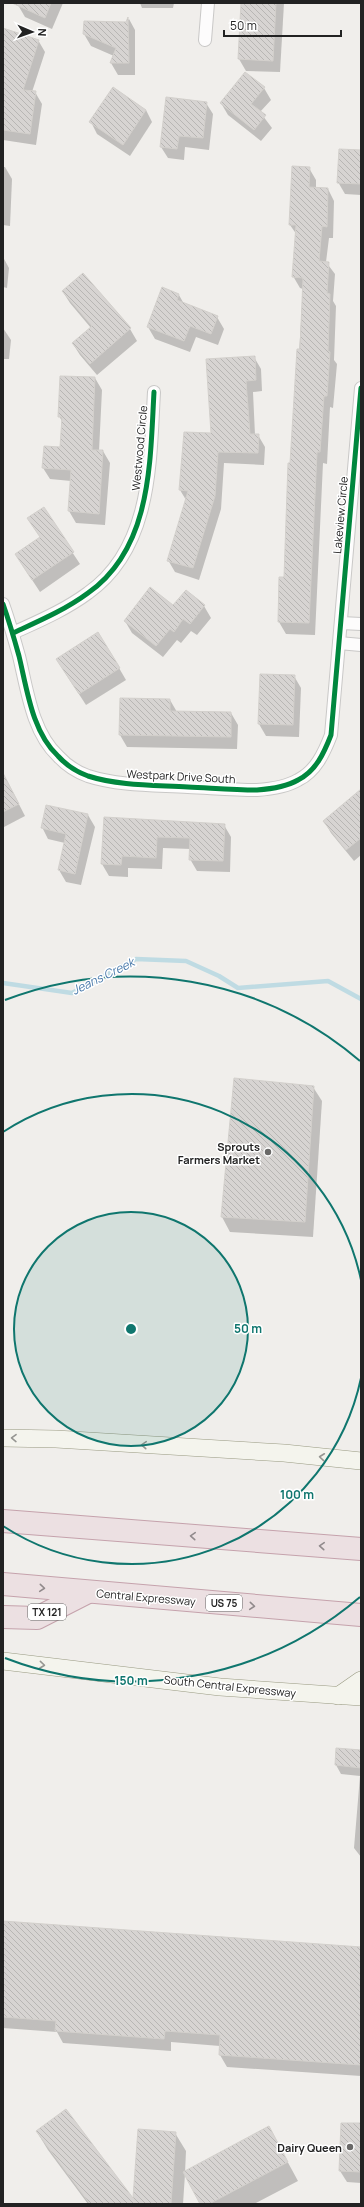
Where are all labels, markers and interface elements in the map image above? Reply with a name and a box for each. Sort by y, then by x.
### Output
north arrow [12,12,52,52]
scale bar [224,12,341,38]
text: 50 m [230,17,257,34]
text: N [35,28,50,37]
street label: Westwood Circle [128,404,150,491]
street label: Lakeview Circle [329,475,351,554]
street label: Westpark Drive South [126,766,236,786]
water label: Jeans Creek [69,953,139,998]
place label: Sprouts Farmers Market [178,1139,260,1167]
marker: Sprouts Farmers Market [263,1147,273,1157]
text: 50 m [234,1320,262,1337]
centre of rings [124,1322,138,1336]
one-way arrow [11,1434,17,1442]
one-way arrow [141,1440,147,1449]
one-way arrow [319,1453,325,1462]
text: 100 m [280,1486,314,1503]
one-way arrow [189,1531,196,1540]
one-way arrow [319,1541,325,1550]
one-way arrow [39,1583,45,1592]
street label: Central Expressway [96,1585,196,1609]
road number: US 75 [206,1595,242,1611]
one-way arrow [249,1601,255,1610]
road number: TX 121 [28,1604,66,1620]
one-way arrow [39,1661,45,1670]
text: 150 m [114,1672,148,1689]
street label: South Central Expressway [163,1672,297,1700]
place label: Dairy Queen [277,2140,342,2155]
marker: Dairy Queen [345,2142,355,2152]

